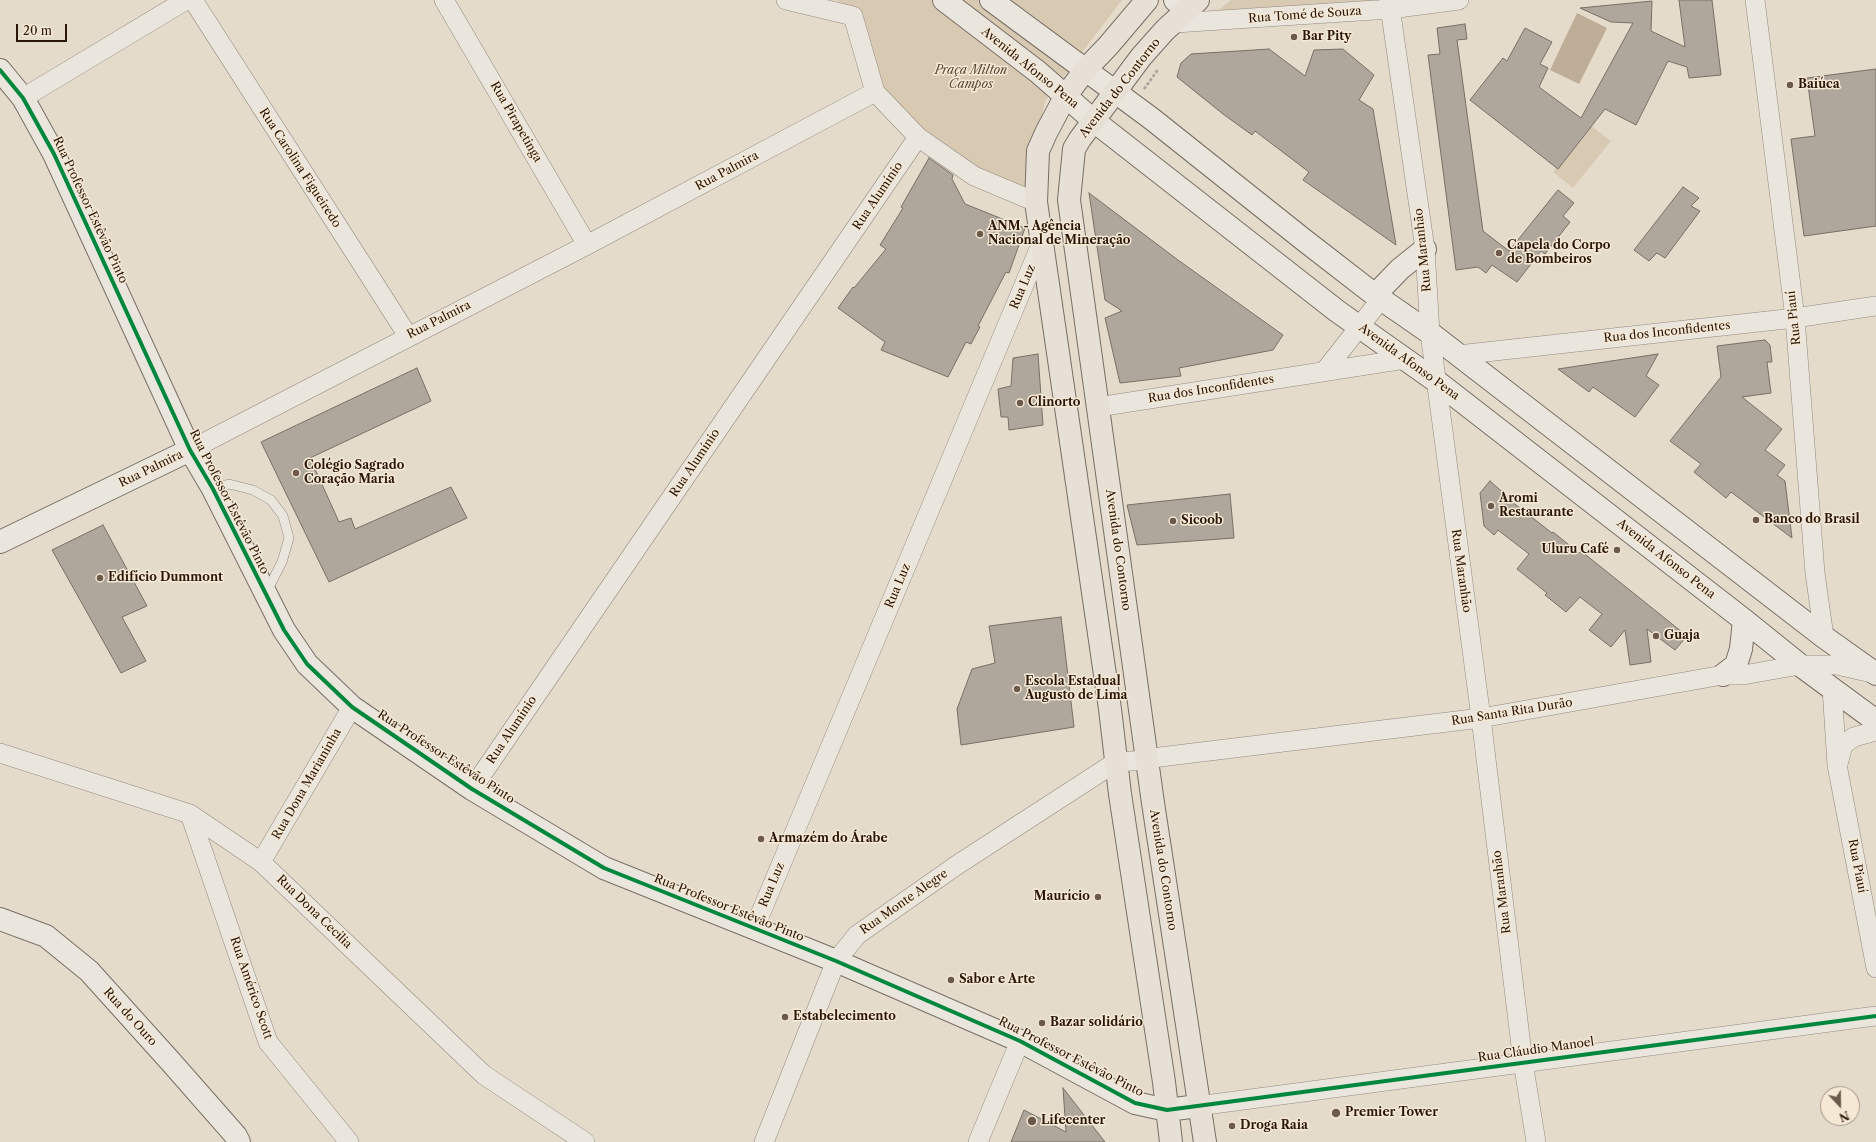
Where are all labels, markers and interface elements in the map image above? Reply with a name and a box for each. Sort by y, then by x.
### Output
street label: Rua Tomé de Souza [1248,4,1362,26]
scale bar [18,16,69,42]
text: 20 m [23,23,52,38]
street label: Avenida Afonso Pena [978,24,1082,112]
place label: Bar Pity [1302,30,1351,44]
marker: Bar Pity [1289,32,1299,42]
street label: Avenida do Contorno [1077,35,1163,141]
park label: Praça Milton Campos [935,64,1007,92]
place label: Baiúca [1798,78,1840,92]
street label: Rua Pirapetinga [487,79,545,165]
marker: Baiúca [1785,80,1795,90]
street label: Rua Carolina Figueiredo [256,106,344,230]
street label: Rua Professor Estêvão Pinto [50,134,130,286]
street label: Rua Palmira [693,148,761,194]
street label: Rua Alumínio [850,159,906,233]
street label: Rua Maranhão [1411,207,1435,293]
place label: ANM - Agência Nacional de Mineração [988,220,1130,248]
marker: ANM - Agência Nacional de Mineração [975,229,985,239]
place label: Capela do Corpo de Bombeiros [1507,239,1610,267]
marker: Capela do Corpo de Bombeiros [1494,248,1504,258]
street label: Rua Luz [1007,262,1039,312]
street label: Rua Piauí [1784,290,1804,346]
street label: Rua Palmira [405,298,473,342]
street label: Rua dos Inconfidentes [1603,318,1731,346]
street label: Avenida Afonso Pena [1356,321,1462,403]
street label: Rua dos Inconfidentes [1147,372,1275,406]
place label: Clinorto [1028,396,1080,410]
marker: Clinorto [1015,398,1025,408]
street label: Rua Alumínio [667,426,723,500]
street label: Rua Professor Estêvão Pinto [186,427,272,577]
street label: Rua Palmira [117,447,185,491]
place label: Colégio Sagrado Coração Maria [304,459,404,487]
marker: Colégio Sagrado Coração Maria [291,468,301,478]
street label: Avenida do Contorno [1102,488,1134,612]
place label: Aromi Restaurante [1499,492,1573,520]
marker: Aromi Restaurante [1486,501,1496,511]
place label: Banco do Brasil [1764,513,1860,527]
place label: Sicoob [1181,514,1223,528]
marker: Banco do Brasil [1751,515,1761,525]
marker: Sicoob [1168,516,1178,526]
street label: Avenida Afonso Pena [1614,516,1718,602]
street label: Rua Maranhão [1448,528,1474,614]
place label: Uluru Café [1542,543,1609,557]
marker: Uluru Café [1612,545,1622,555]
street label: Rua Luz [882,561,914,611]
place label: Edifício Dummont [108,571,223,585]
marker: Edifício Dummont [95,573,105,583]
place label: Guaja [1664,629,1700,643]
marker: Guaja [1651,631,1661,641]
place label: Escola Estadual Augusto de Lima [1025,675,1128,703]
marker: Escola Estadual Augusto de Lima [1012,684,1022,694]
street label: Rua Alumínio [484,693,540,767]
street label: Rua Santa Rita Durão [1450,695,1574,729]
street label: Rua Professor Estêvão Pinto [375,707,517,807]
street label: Rua Dona Marianinha [269,726,345,842]
street label: Avenida do Contorno [1146,808,1180,932]
place label: Armazém do Árabe [769,832,888,846]
marker: Armazém do Árabe [756,834,766,844]
street label: Rua Piauí [1845,838,1869,894]
street label: Rua Maranhão [1490,849,1514,935]
street label: Rua Luz [756,860,788,910]
street label: Rua Monte Alegre [857,866,951,938]
street label: Rua Professor Estêvão Pinto [652,871,806,945]
street label: Rua Dona Cecília [273,872,355,952]
place label: Maurício [1034,890,1090,904]
marker: Maurício [1093,892,1103,902]
street label: Rua Américo Scott [227,935,275,1041]
place label: Sabor e Arte [959,973,1035,987]
marker: Sabor e Arte [946,975,956,985]
street label: Rua do Ouro [100,985,160,1049]
place label: Estabelecimento [793,1010,896,1024]
marker: Estabelecimento [780,1012,790,1022]
street label: Rua Professor Estêvão Pinto [996,1014,1146,1100]
place label: Bazar solidário [1050,1016,1143,1030]
marker: Bazar solidário [1037,1018,1047,1028]
street label: Rua Cláudio Manoel [1477,1035,1595,1065]
north arrow [1820,1086,1860,1126]
place label: Premier Tower [1345,1106,1438,1120]
marker: Premier Tower [1330,1107,1342,1119]
text: N [1837,1108,1851,1124]
place label: Lifecenter [1041,1114,1105,1128]
marker: Lifecenter [1026,1115,1038,1127]
place label: Droga Raia [1240,1119,1308,1133]
marker: Droga Raia [1227,1121,1237,1131]

